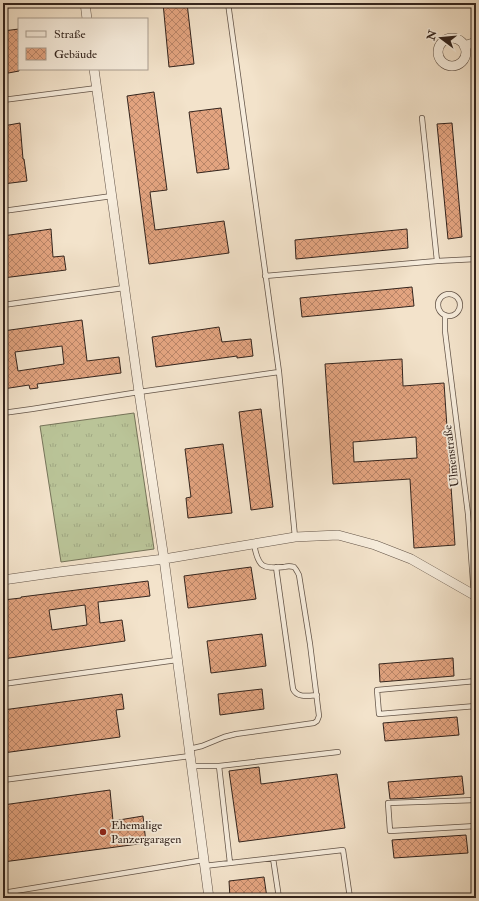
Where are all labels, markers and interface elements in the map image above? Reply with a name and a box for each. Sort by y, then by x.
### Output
legend [18,18,148,70]
north arrow [421,18,461,58]
text: Straße [54,27,85,42]
text: N [424,28,440,43]
text: Gebäude [54,47,97,62]
street label: Ulmenstraße [440,424,463,488]
place label: Ehemalige Panzergaragen [111,818,181,847]
marker: Ehemalige Panzergaragen [98,827,108,837]

